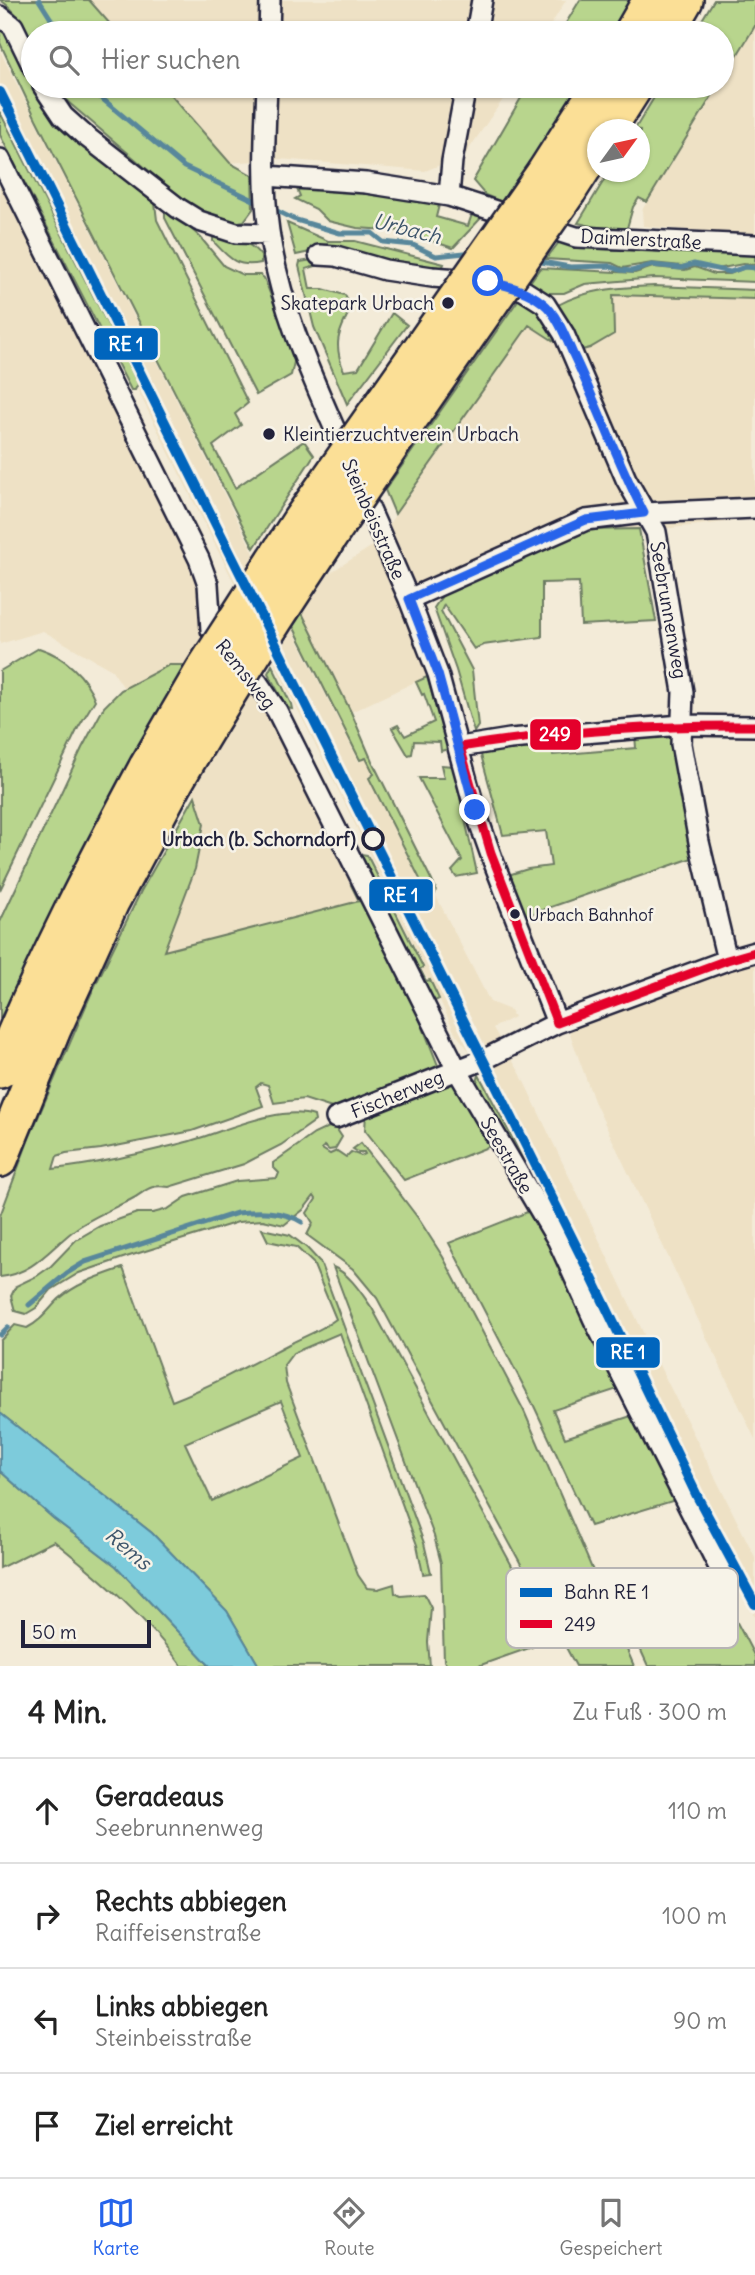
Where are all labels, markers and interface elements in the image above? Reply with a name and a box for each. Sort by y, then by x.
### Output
search box [21,21,734,98]
icon: search [45,41,83,79]
text: Hier suchen [101,43,241,76]
north arrow [587,119,650,182]
water label: Urbach [370,207,445,250]
street label: Daimlerstraße [580,224,702,254]
route start [472,265,503,296]
place label: Skatepark Urbach [281,291,434,315]
marker: Skatepark Urbach [440,295,456,311]
line badge: RE 1 [93,327,159,361]
text: RE 1 [108,332,144,356]
place label: Kleintierzuchtverein Urbach [283,422,519,446]
marker: Kleintierzuchtverein Urbach [261,426,277,442]
street label: Steinbeisstraße [337,455,411,583]
street label: Seebrunnenweg [645,539,693,681]
street label: Remsweg [211,634,281,714]
line badge: 249 [529,718,582,751]
text: 249 [539,722,571,746]
route end [459,794,490,825]
place label: Urbach (b. Schorndorf) [162,827,356,851]
marker: Urbach (b. Schorndorf) [362,828,384,850]
line badge: RE 1 [368,878,434,912]
text: RE 1 [383,883,419,907]
place label: Urbach Bahnhof [528,904,654,926]
marker: Urbach Bahnhof [508,907,522,921]
street label: Fischerweg [347,1065,447,1123]
street label: Seestraße [475,1112,539,1198]
line badge: RE 1 [595,1336,661,1369]
text: RE 1 [610,1340,646,1364]
water label: Rems [100,1521,158,1577]
legend [506,1568,738,1648]
text: Bahn RE 1 [564,1580,649,1604]
text: 249 [564,1612,596,1636]
scale bar [21,1617,150,1649]
text: 50 m [32,1620,77,1644]
text: 4 Min. [28,1693,107,1731]
text: Zu Fuß · 300 m [572,1697,727,1726]
text: Geradeaus [95,1780,224,1813]
icon: ahead [28,1792,66,1830]
text: 110 m [668,1796,727,1825]
text: Seebrunnenweg [95,1813,264,1842]
text: Rechts abbiegen [95,1885,287,1918]
icon: right [28,1897,66,1935]
text: 100 m [662,1901,727,1930]
text: Raiffeisenstraße [95,1918,261,1947]
text: Links abbiegen [95,1990,268,2023]
icon: left [28,2002,66,2040]
text: 90 m [673,2006,727,2035]
text: Steinbeisstraße [95,2023,252,2052]
icon: arrive [28,2107,66,2145]
text: Ziel erreicht [95,2109,233,2142]
tab: Karte [93,2194,139,2260]
tab: Route [324,2194,374,2260]
tab: Gespeichert [559,2194,662,2260]

